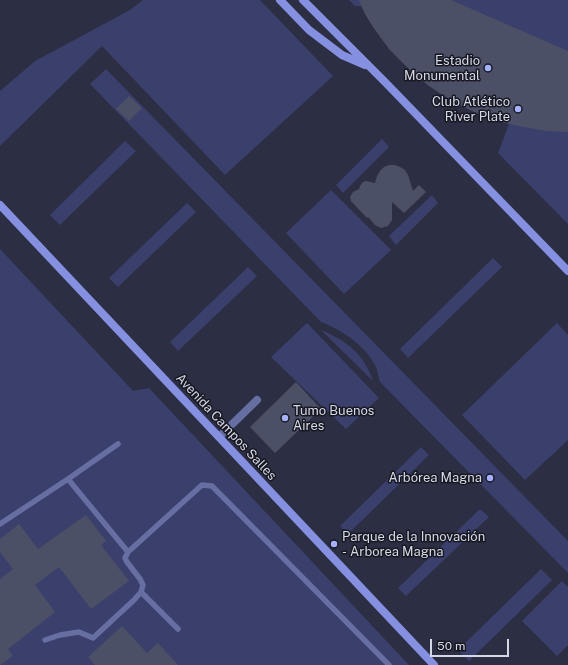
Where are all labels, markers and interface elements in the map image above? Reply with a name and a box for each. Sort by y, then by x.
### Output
place label: Estadio Monumental [404,53,480,84]
marker: Estadio Monumental [483,63,493,73]
place label: Club Atlético River Plate [432,94,510,125]
marker: Club Atlético River Plate [513,104,523,114]
street label: Avenida Campos Salles [172,370,280,484]
place label: Tumo Buenos Aires [293,403,374,434]
marker: Tumo Buenos Aires [280,413,290,423]
place label: Arbórea Magna [389,470,482,486]
marker: Arbórea Magna [485,473,495,483]
place label: Parque de la Innovación - Arborea Magna [342,529,485,560]
marker: Parque de la Innovación - Arborea Magna [329,539,339,549]
scale bar [432,631,511,657]
text: 50 m [437,639,465,653]

